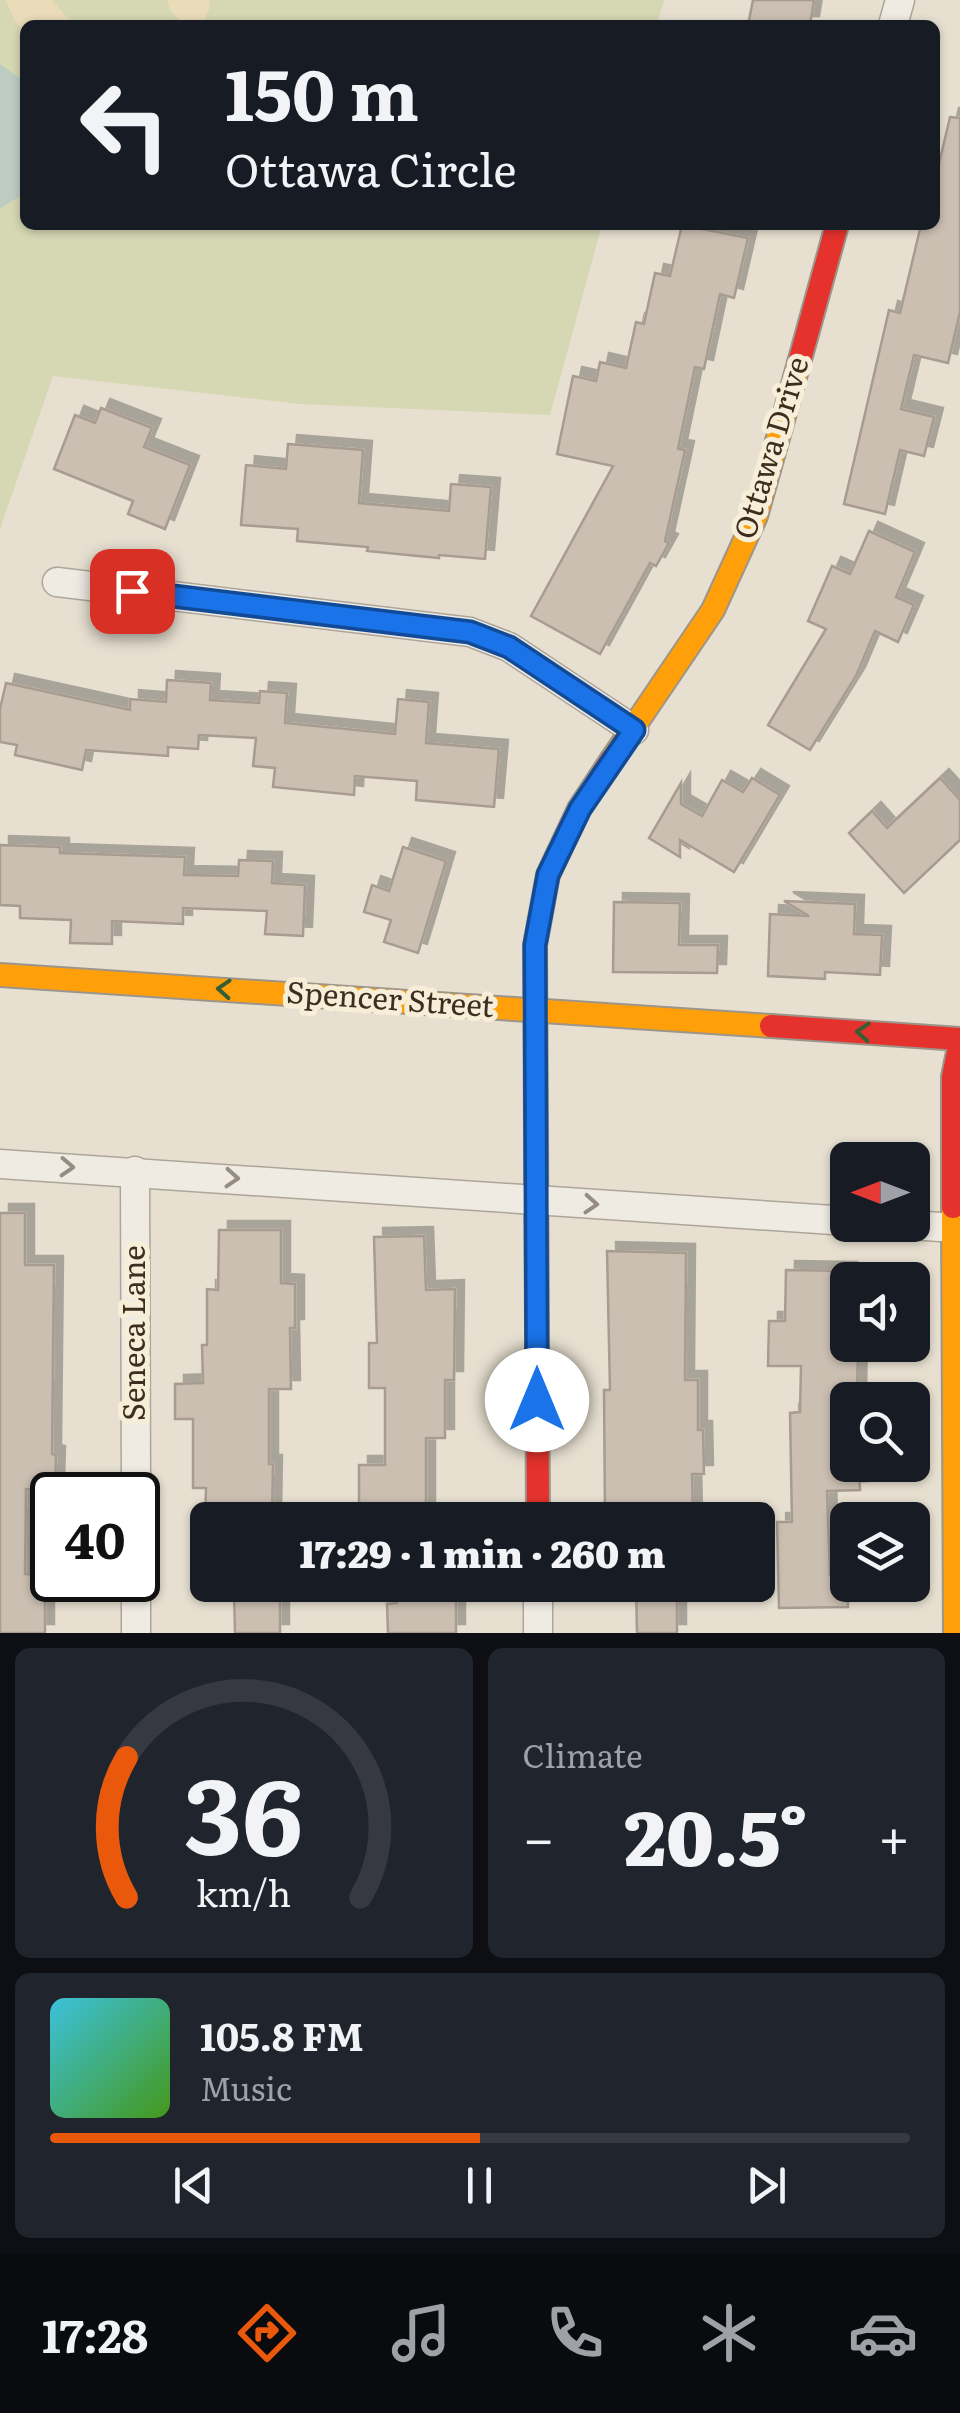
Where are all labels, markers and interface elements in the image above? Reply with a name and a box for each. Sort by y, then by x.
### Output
text: 150 m [225,39,419,143]
icon: left [60,60,190,190]
text: Ottawa Circle [225,134,517,201]
street label: Ottawa Drive [721,351,818,544]
pin [90,549,175,634]
icon: arrive [105,564,160,619]
street label: Spencer Street [285,968,495,1026]
one-way arrow [216,979,232,1001]
one-way arrow [854,1022,870,1043]
north arrow [830,1142,930,1242]
map controls [830,1142,930,1602]
one-way arrow [60,1156,76,1177]
one-way arrow [224,1167,240,1189]
one-way arrow [583,1193,599,1214]
street label: Seneca Lane [110,1245,154,1421]
button: sound [830,1262,930,1362]
position arrow [485,1348,589,1452]
button: search [830,1382,930,1482]
speed limit sign: 40 [30,1472,160,1602]
button: layers [830,1502,930,1602]
text: 17:29 · 1 min · 260 m [300,1523,665,1580]
text: Climate [523,1730,643,1778]
text: 36 [184,1733,303,1887]
text: 20.5° [624,1778,808,1889]
text: − [523,1794,555,1876]
text: + [878,1794,910,1876]
text: km/h [196,1865,291,1918]
text: 105.8 FM [200,2006,364,2063]
text: Music [200,2063,292,2111]
icon: previous [166,2158,221,2213]
icon: pause [452,2158,507,2213]
icon: next [739,2158,794,2213]
icon: directions [232,2298,302,2368]
icon: music [386,2298,456,2368]
icon: phone [540,2298,610,2368]
icon: climate [694,2298,764,2368]
icon: car [848,2298,918,2368]
text: 17:28 [42,2300,148,2367]

